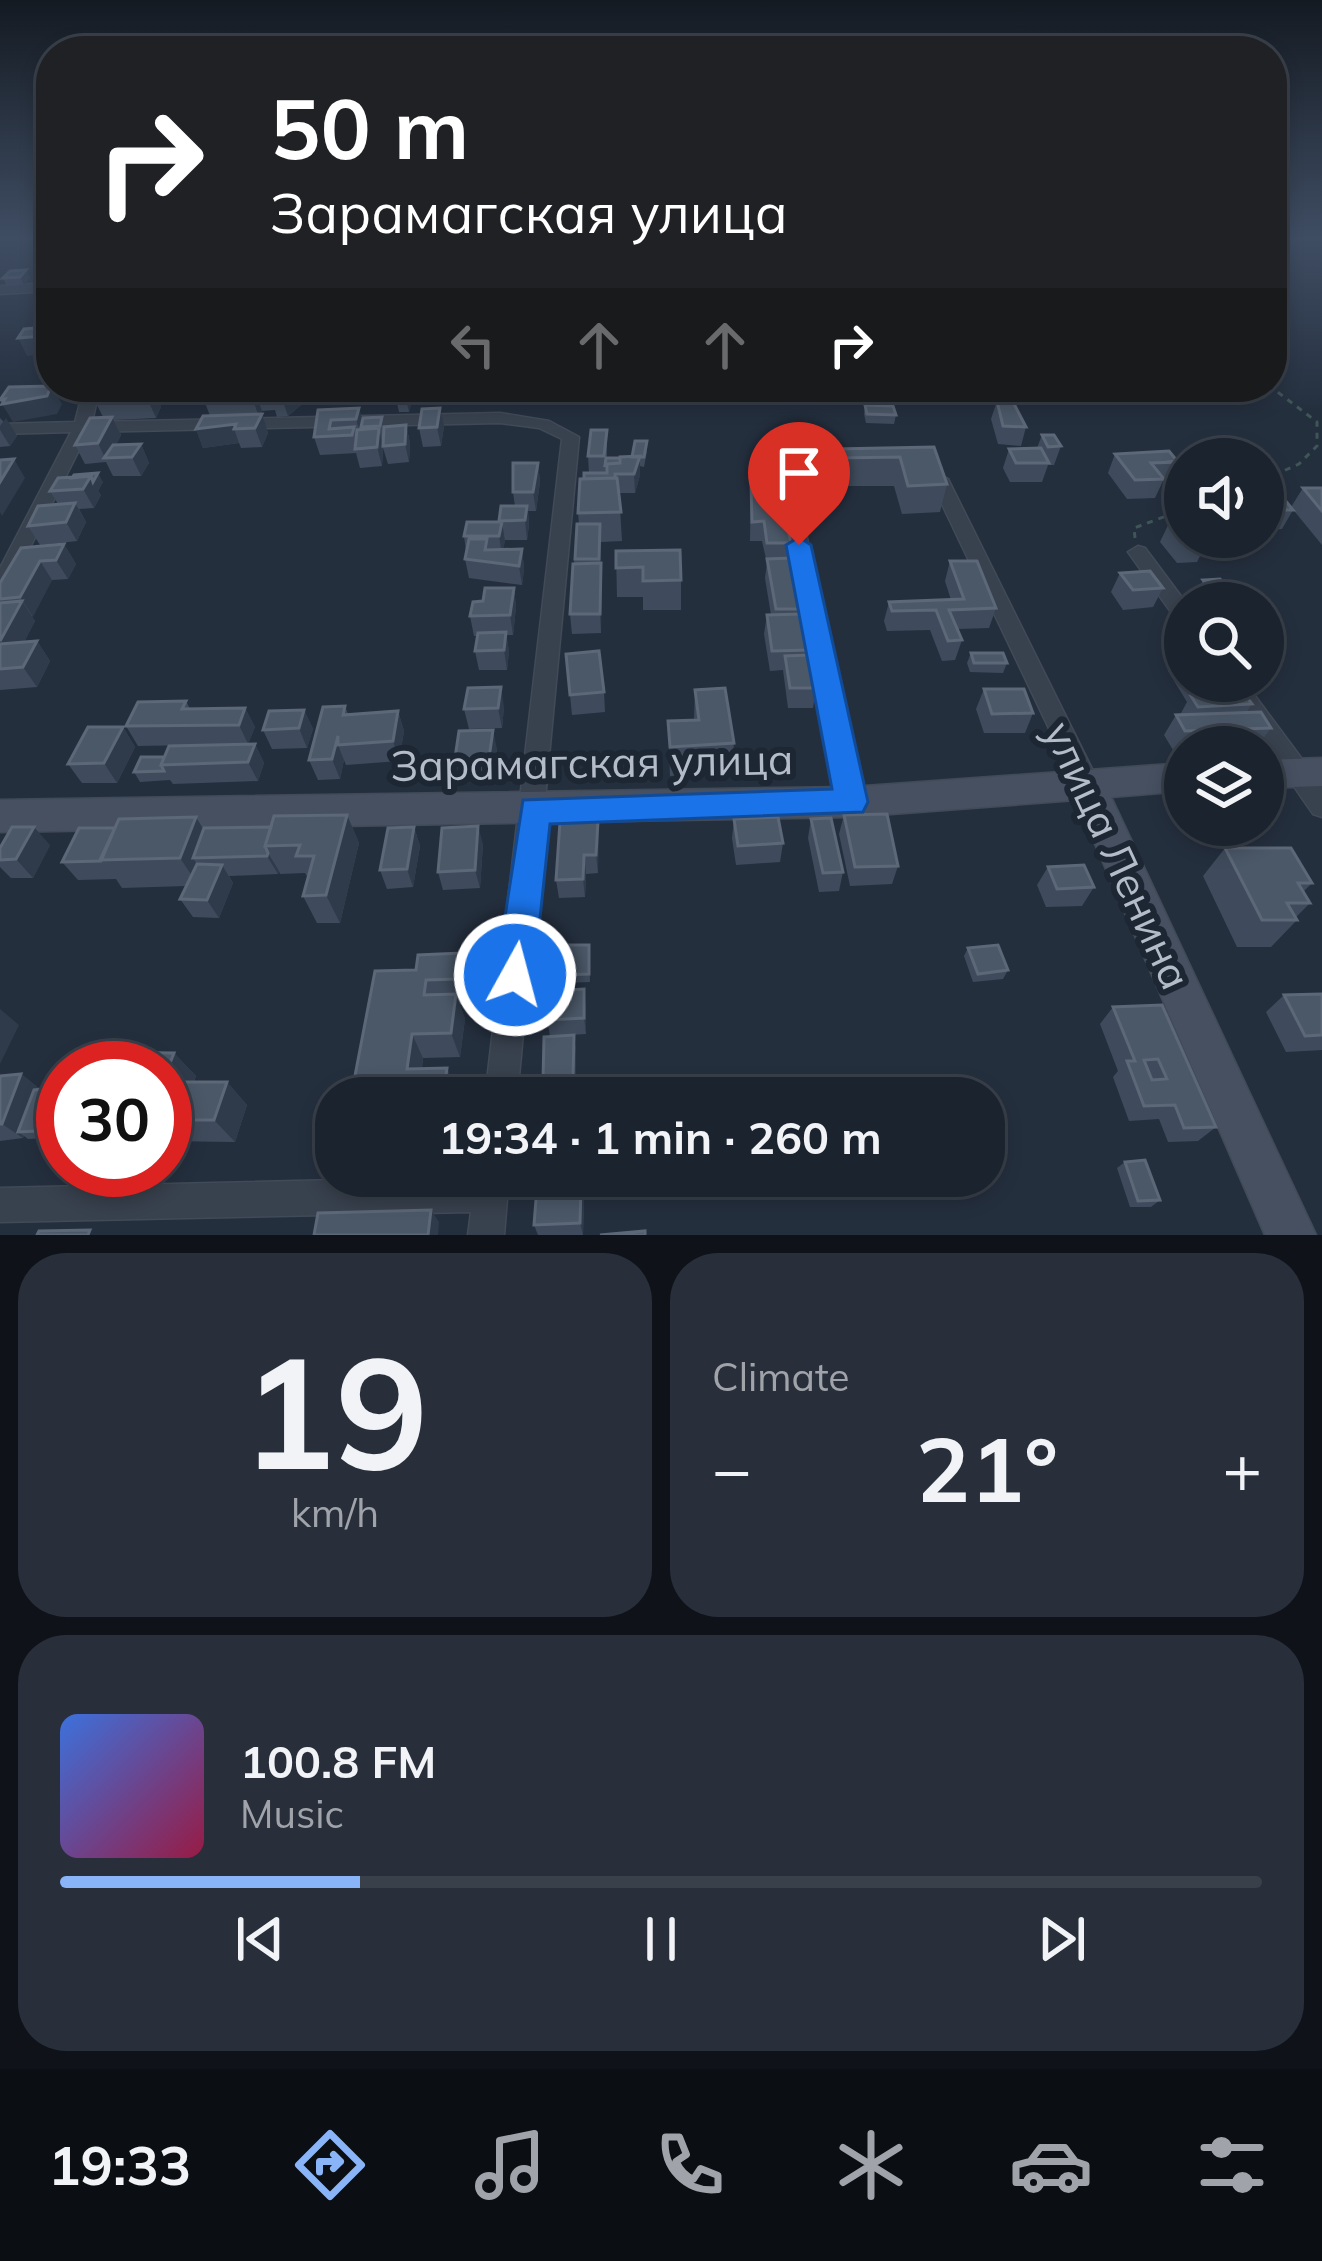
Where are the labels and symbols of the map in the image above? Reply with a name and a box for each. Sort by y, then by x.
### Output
pin [748,422,850,545]
street label: улица Ленина [1033,713,1203,997]
street label: Зарамагская улица [390,732,794,792]
position arrow [452,912,578,1038]
speed limit sign: 30 [36,1041,192,1197]

